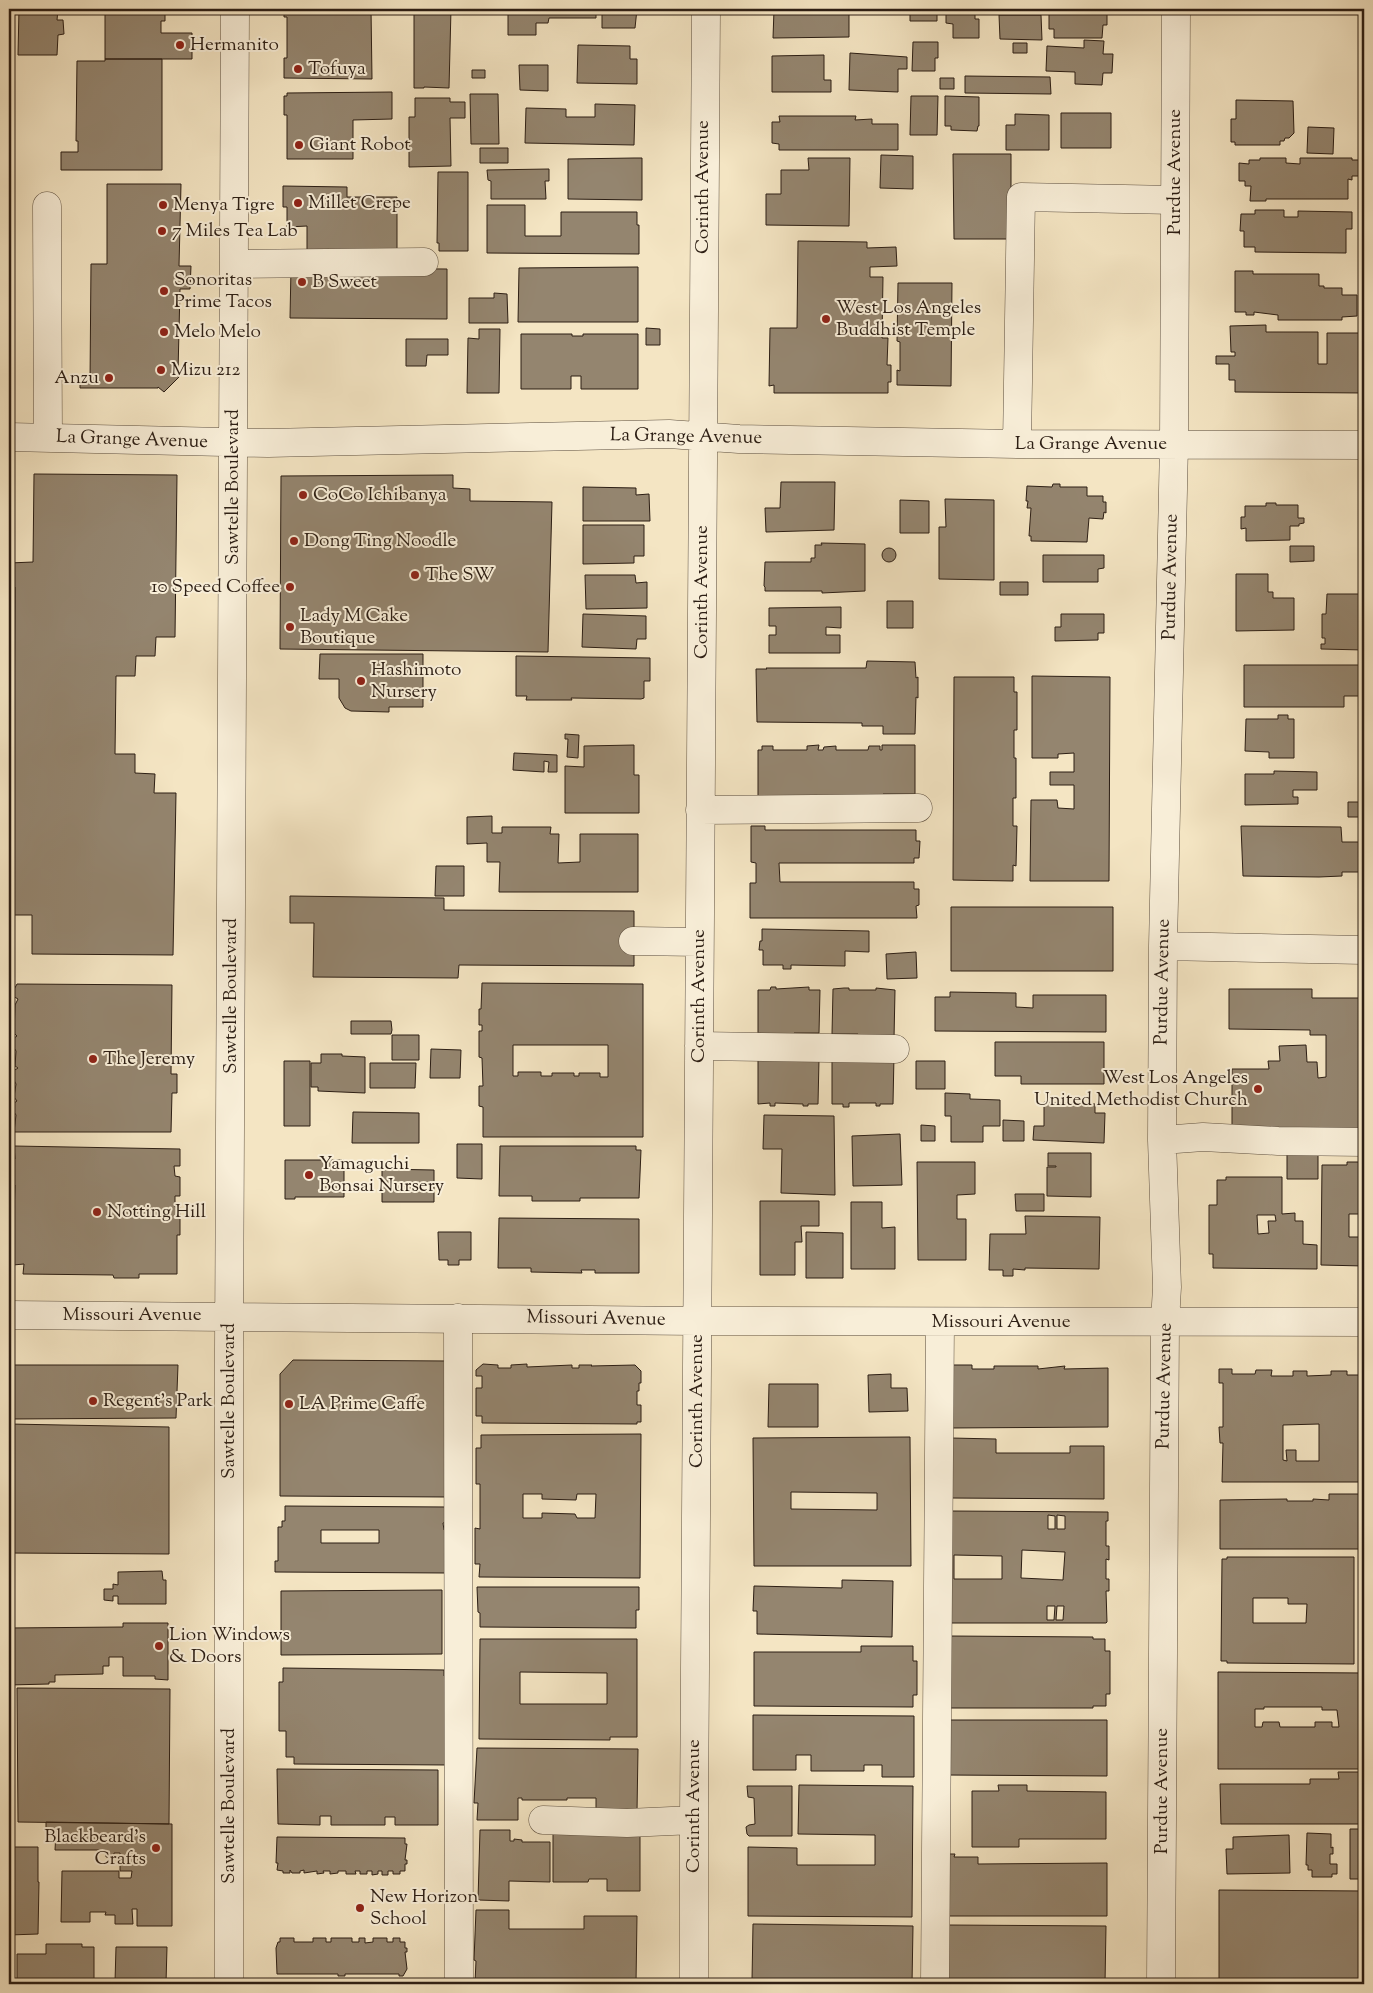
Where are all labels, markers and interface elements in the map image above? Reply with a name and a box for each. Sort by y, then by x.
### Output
place label: Hermanito [190,32,279,59]
marker: Hermanito [174,39,186,51]
place label: Tofuya [308,56,366,83]
marker: Tofuya [292,63,304,75]
street label: Purdue Avenue [1162,109,1189,235]
street label: Corinth Avenue [690,120,717,254]
place label: Giant Robot [309,132,411,159]
marker: Giant Robot [293,139,305,151]
place label: Millet Crepe [308,190,411,217]
place label: Menya Tigre [173,192,275,219]
marker: Millet Crepe [292,197,304,209]
marker: Menya Tigre [157,199,169,211]
place label: 7 Miles Tea Lab [172,218,298,245]
marker: 7 Miles Tea Lab [156,225,168,237]
place label: Sonoritas Prime Tacos [174,267,272,316]
place label: B Sweet [312,269,378,296]
marker: B Sweet [296,276,308,288]
marker: Sonoritas Prime Tacos [158,285,170,297]
place label: West Los Angeles Buddhist Temple [836,295,981,344]
marker: West Los Angeles Buddhist Temple [820,313,832,325]
place label: Melo Melo [174,319,261,346]
marker: Melo Melo [158,326,170,338]
place label: Mizu 212 [171,357,240,384]
marker: Mizu 212 [155,364,167,376]
place label: Anzu [54,365,99,392]
marker: Anzu [103,372,115,384]
street label: Sawtelle Boulevard [220,409,247,565]
street label: La Grange Avenue [610,422,763,452]
street label: La Grange Avenue [55,424,209,456]
street label: La Grange Avenue [1015,431,1167,458]
place label: CoCo Ichibanya [313,482,447,509]
marker: CoCo Ichibanya [297,489,309,501]
street label: Purdue Avenue [1156,513,1186,640]
street label: Corinth Avenue [689,525,716,659]
place label: Dong Ting Noodle [304,528,457,555]
marker: Dong Ting Noodle [288,535,300,547]
place label: The SW [425,562,494,589]
marker: The SW [409,569,421,581]
place label: 10 Speed Coffee [151,574,280,601]
marker: 10 Speed Coffee [284,581,296,593]
place label: Lady M Cake Boutique [300,603,408,652]
marker: Lady M Cake Boutique [284,621,296,633]
place label: Hashimoto Nursery [371,657,462,706]
marker: Hashimoto Nursery [355,675,367,687]
street label: Sawtelle Boulevard [218,918,245,1074]
street label: Purdue Avenue [1148,918,1178,1045]
street label: Corinth Avenue [686,929,713,1063]
place label: The Jeremy [103,1046,196,1073]
marker: The Jeremy [87,1053,99,1065]
place label: West Los Angeles United Methodist Church [1034,1065,1248,1114]
marker: West Los Angeles United Methodist Church [1252,1083,1264,1095]
place label: Yamaguchi Bonsai Nursery [319,1151,445,1200]
marker: Yamaguchi Bonsai Nursery [303,1169,315,1181]
place label: Notting Hill [107,1199,206,1226]
marker: Notting Hill [91,1206,103,1218]
street label: Missouri Avenue [62,1302,202,1329]
street label: Missouri Avenue [526,1304,666,1334]
street label: Missouri Avenue [931,1309,1071,1336]
street label: Purdue Avenue [1150,1322,1180,1449]
street label: Sawtelle Boulevard [216,1323,243,1479]
street label: Corinth Avenue [684,1334,711,1468]
place label: Regent's Park [103,1388,213,1415]
place label: LA Prime Caffe [299,1391,425,1418]
marker: Regent's Park [87,1395,99,1407]
marker: LA Prime Caffe [283,1398,295,1410]
place label: Lion Windows & Doors [169,1622,290,1671]
marker: Lion Windows & Doors [153,1640,165,1652]
street label: Sawtelle Boulevard [216,1728,243,1884]
street label: Purdue Avenue [1149,1728,1176,1854]
street label: Corinth Avenue [681,1739,708,1873]
place label: Blackbeard's Crafts [44,1824,146,1873]
marker: Blackbeard's Crafts [150,1842,162,1854]
place label: New Horizon School [370,1884,478,1933]
marker: New Horizon School [354,1902,366,1914]

